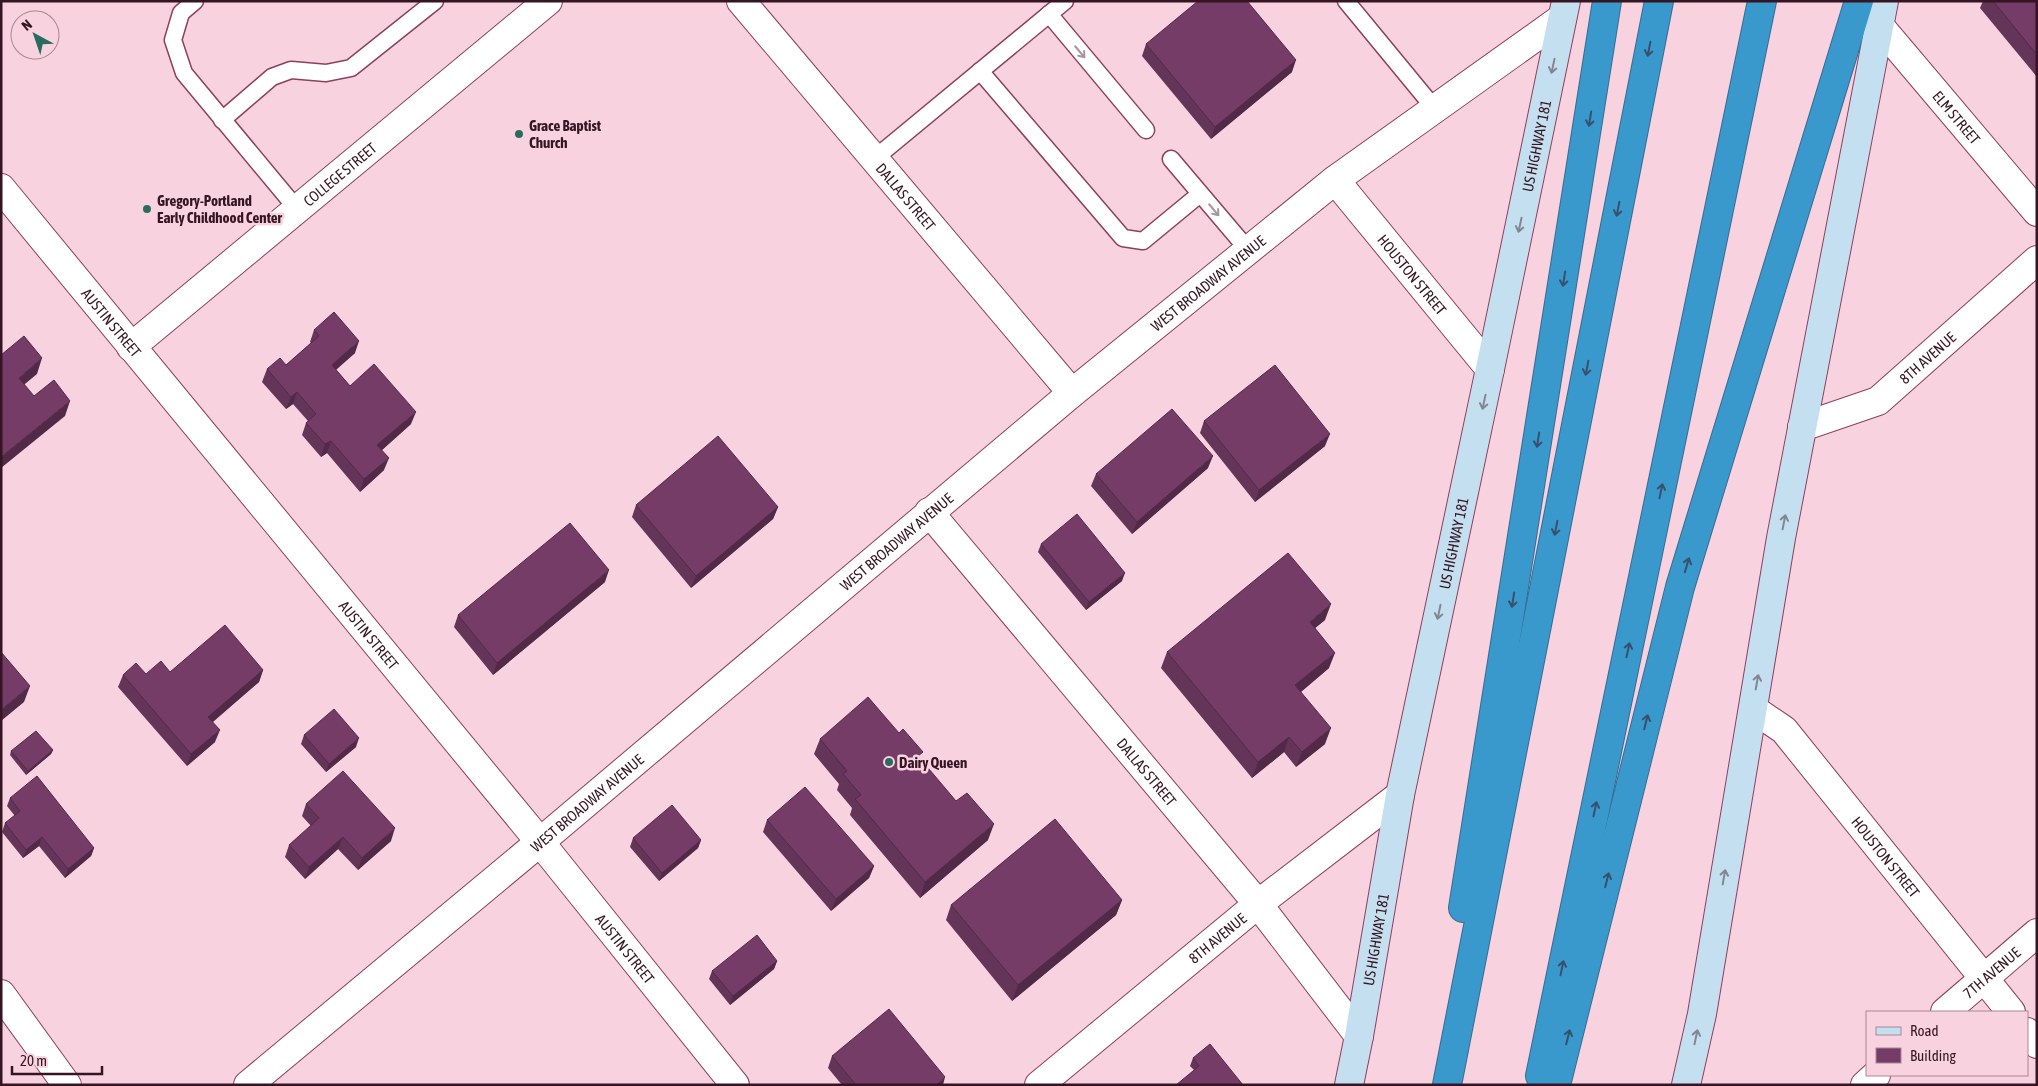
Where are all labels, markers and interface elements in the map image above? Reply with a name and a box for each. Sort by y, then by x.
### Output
north arrow [10,10,60,60]
text: N [18,16,35,34]
one-way arrow [1644,41,1654,57]
one-way arrow [1075,45,1086,58]
one-way arrow [1547,58,1557,74]
street label: ELM STREET [1930,87,1984,147]
street label: US HIGHWAY 181 [1518,98,1554,193]
one-way arrow [1584,110,1594,126]
place label: Grace Baptist Church [529,117,602,151]
marker: Grace Baptist Church [513,128,525,140]
street label: COLLEGE STREET [300,139,380,209]
street label: DALLAS STREET [873,159,940,234]
place label: Gregory-Portland Early Childhood Center [157,192,283,226]
one-way arrow [1613,200,1623,216]
marker: Gregory-Portland Early Childhood Center [141,203,153,215]
one-way arrow [1208,203,1220,216]
one-way arrow [1515,217,1524,233]
street label: WEST BROADWAY AVENUE [1147,231,1269,334]
street label: HOUSTON STREET [1375,231,1450,318]
one-way arrow [1559,271,1569,287]
street label: AUSTIN STREET [78,285,145,360]
street label: 8TH AVENUE [1896,328,1959,387]
one-way arrow [1582,360,1591,376]
one-way arrow [1478,393,1488,409]
one-way arrow [1533,431,1543,447]
one-way arrow [1657,483,1666,499]
street label: WEST BROADWAY AVENUE [836,489,956,594]
street label: US HIGHWAY 181 [1435,495,1471,591]
one-way arrow [1780,514,1790,530]
one-way arrow [1551,519,1560,535]
one-way arrow [1682,557,1692,573]
one-way arrow [1507,592,1517,608]
street label: AUSTIN STREET [336,597,403,673]
one-way arrow [1434,604,1443,620]
one-way arrow [1624,643,1633,659]
one-way arrow [1753,675,1763,691]
one-way arrow [1642,714,1651,730]
street label: DALLAS STREET [1114,734,1180,809]
street label: WEST BROADWAY AVENUE [527,750,647,855]
place label: Dairy Queen [899,754,967,771]
marker: Dairy Queen [883,756,895,768]
one-way arrow [1591,802,1600,818]
street label: HOUSTON STREET [1848,813,1924,901]
one-way arrow [1720,869,1730,885]
one-way arrow [1603,872,1612,888]
street label: US HIGHWAY 181 [1359,892,1392,987]
street label: 8TH AVENUE [1185,909,1250,966]
street label: AUSTIN STREET [593,911,659,987]
street label: 7TH AVENUE [1959,943,2024,1001]
one-way arrow [1558,961,1568,977]
legend [1866,1011,2028,1076]
text: Road [1910,1022,1939,1039]
one-way arrow [1564,1030,1573,1046]
one-way arrow [1692,1030,1702,1046]
scale bar [12,1044,102,1076]
text: Building [1910,1047,1956,1064]
text: 20 m [20,1052,47,1069]

